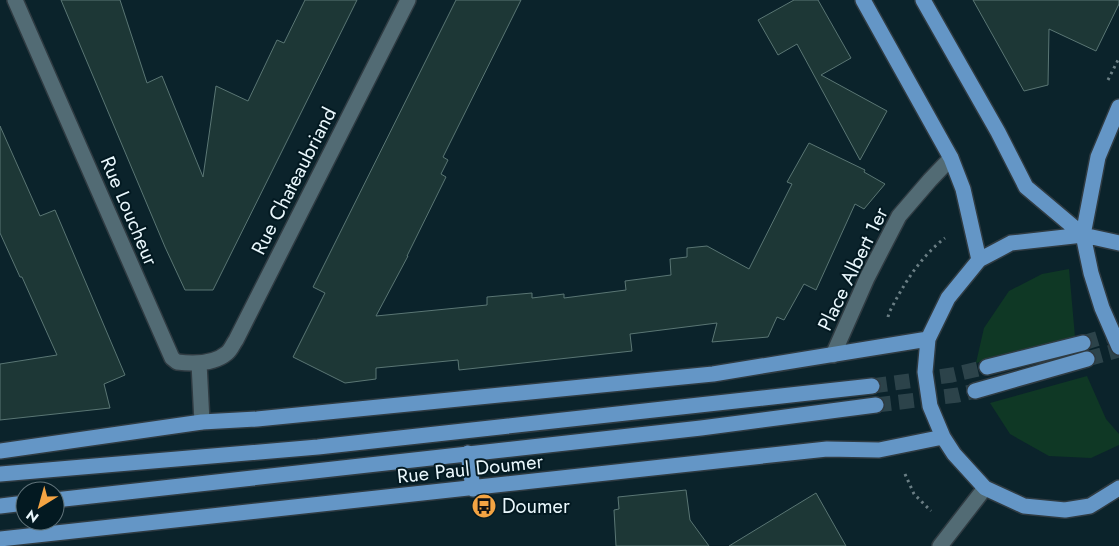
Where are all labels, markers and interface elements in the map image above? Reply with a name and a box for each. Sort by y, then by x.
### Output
street label: Rue Chateaubriand [244,102,344,260]
street label: Rue Loucheur [93,152,165,270]
street label: Place Albert 1er [811,202,896,336]
street label: Rue Paul Doumer [395,447,545,491]
north arrow [15,481,65,531]
place label: Doumer [502,492,570,521]
bus stop icon: Doumer [471,493,497,519]
text: N [22,505,43,528]

